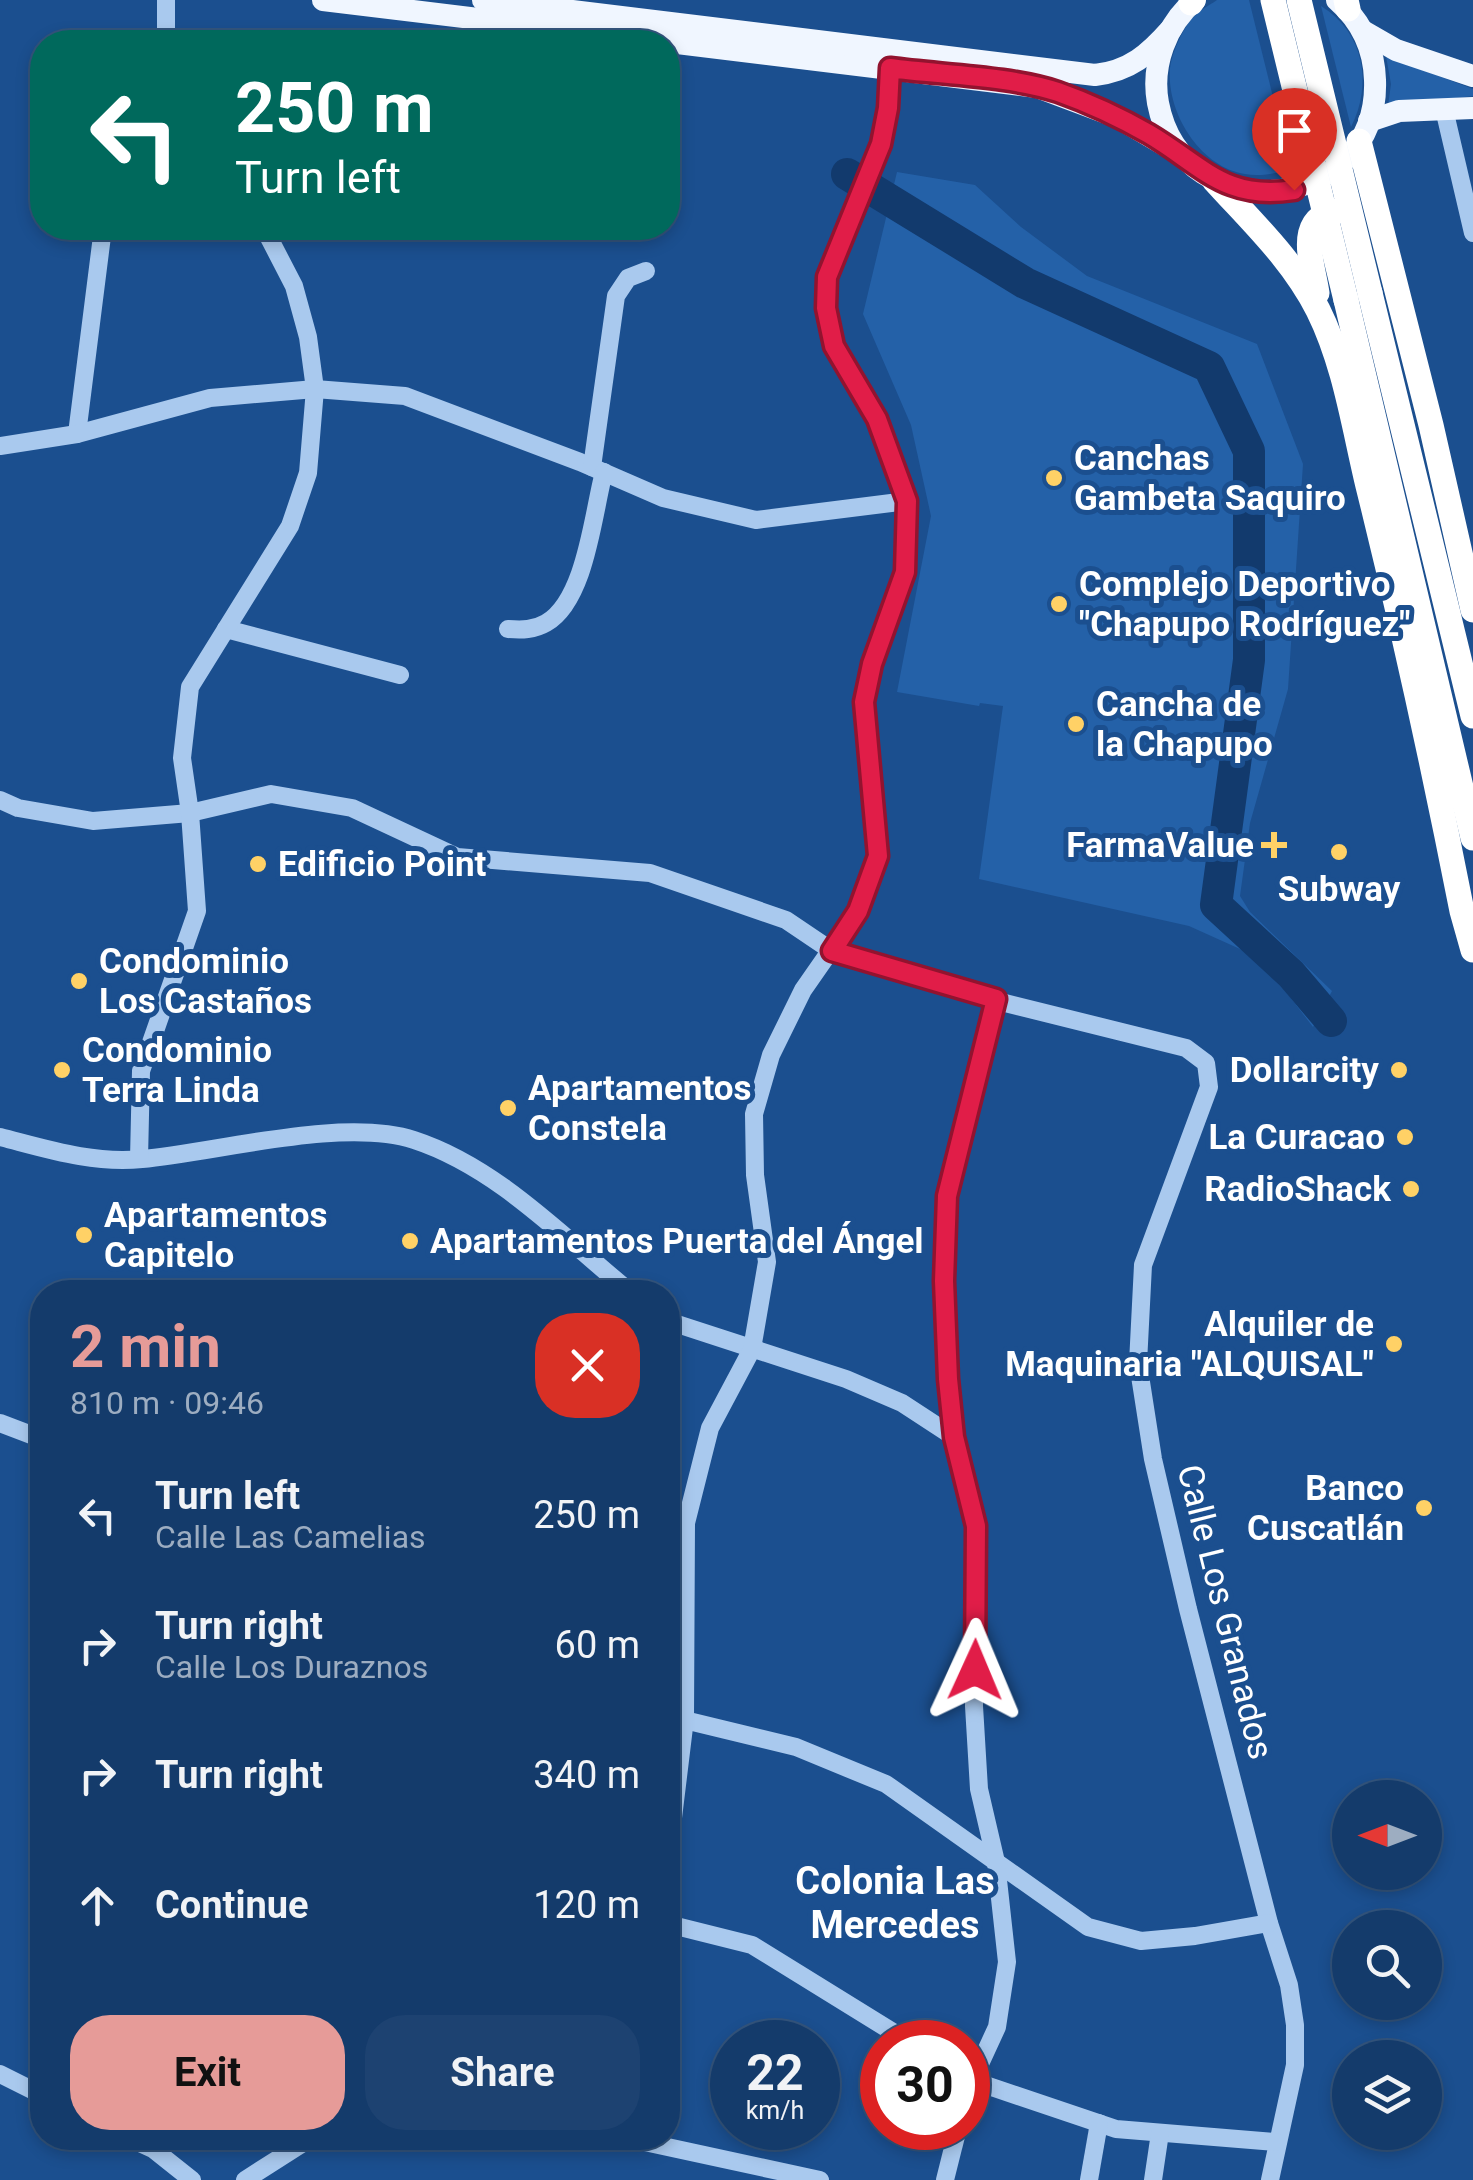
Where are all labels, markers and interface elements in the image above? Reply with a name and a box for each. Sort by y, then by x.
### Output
text: 250 m [235,67,434,149]
icon: left [70,70,200,200]
pin [1252,88,1337,191]
icon: arrive [1267,103,1322,158]
text: Turn left [235,151,401,204]
place label: Canchas Gambeta Saquiro [1074,438,1346,519]
marker: Canchas Gambeta Saquiro [1043,467,1065,489]
place label: Complejo Deportivo "Chapupo Rodríguez" [1079,564,1411,645]
marker: Complejo Deportivo "Chapupo Rodríguez" [1048,593,1070,615]
place label: Cancha de la Chapupo [1096,684,1273,765]
marker: Cancha de la Chapupo [1065,713,1087,735]
place label: FarmaValue [1066,825,1254,866]
marker: FarmaValue [1263,834,1285,856]
marker: Subway [1328,841,1350,863]
place label: Edificio Point [278,844,487,885]
marker: Edificio Point [247,853,269,875]
place label: Subway [1278,869,1401,910]
place label: Condominio Los Castaños [99,941,312,1022]
marker: Condominio Los Castaños [68,970,90,992]
place label: Condominio Terra Linda [82,1030,272,1111]
place label: Dollarcity [1230,1050,1379,1091]
marker: Condominio Terra Linda [51,1059,73,1081]
marker: Dollarcity [1388,1059,1410,1081]
place label: Apartamentos Constela [528,1068,752,1149]
marker: Apartamentos Constela [497,1097,519,1119]
place label: La Curacao [1208,1117,1385,1158]
marker: La Curacao [1394,1126,1416,1148]
place label: RadioShack [1204,1169,1392,1210]
marker: RadioShack [1400,1178,1422,1200]
place label: Apartamentos Capitelo [104,1195,328,1276]
place label: Apartamentos Puerta del Ángel [430,1221,924,1262]
marker: Apartamentos Capitelo [73,1224,95,1246]
marker: Apartamentos Puerta del Ángel [399,1230,421,1252]
place label: Alquiler de Maquinaria "ALQUISAL" [1005,1304,1374,1385]
text: 2 min [70,1311,221,1382]
button: close [535,1313,640,1418]
marker: Alquiler de Maquinaria "ALQUISAL" [1383,1333,1405,1355]
text: 810 m · 09:46 [70,1384,264,1422]
street label: Calle Los Granados [1169,1461,1281,1763]
place label: Banco Cuscatlán [1247,1468,1404,1549]
text: Turn left [155,1474,300,1518]
icon: left [70,1488,125,1543]
text: 250 m [533,1493,640,1537]
marker: Banco Cuscatlán [1413,1497,1435,1519]
text: Calle Las Camelias [155,1518,426,1556]
text: Turn right [155,1604,323,1648]
icon: right [70,1618,125,1673]
position arrow [923,1618,1027,1722]
text: 60 m [555,1623,640,1667]
text: Calle Los Duraznos [155,1648,428,1686]
icon: right [70,1748,125,1803]
text: Turn right [155,1753,323,1797]
text: 340 m [533,1753,640,1797]
north arrow [1332,1780,1442,1890]
map controls [1332,1780,1442,2150]
district label: Colonia Las Mercedes [795,1859,995,1947]
icon: ahead [70,1878,125,1933]
text: Continue [155,1883,309,1927]
text: 120 m [533,1883,640,1927]
button: search [1332,1910,1442,2020]
button: Exit [70,2015,345,2130]
button: Share [365,2015,640,2130]
speed limit sign: 30 [860,2020,990,2150]
button: layers [1332,2040,1442,2150]
text: 22 [746,2044,804,2102]
text: km/h [746,2096,804,2125]

